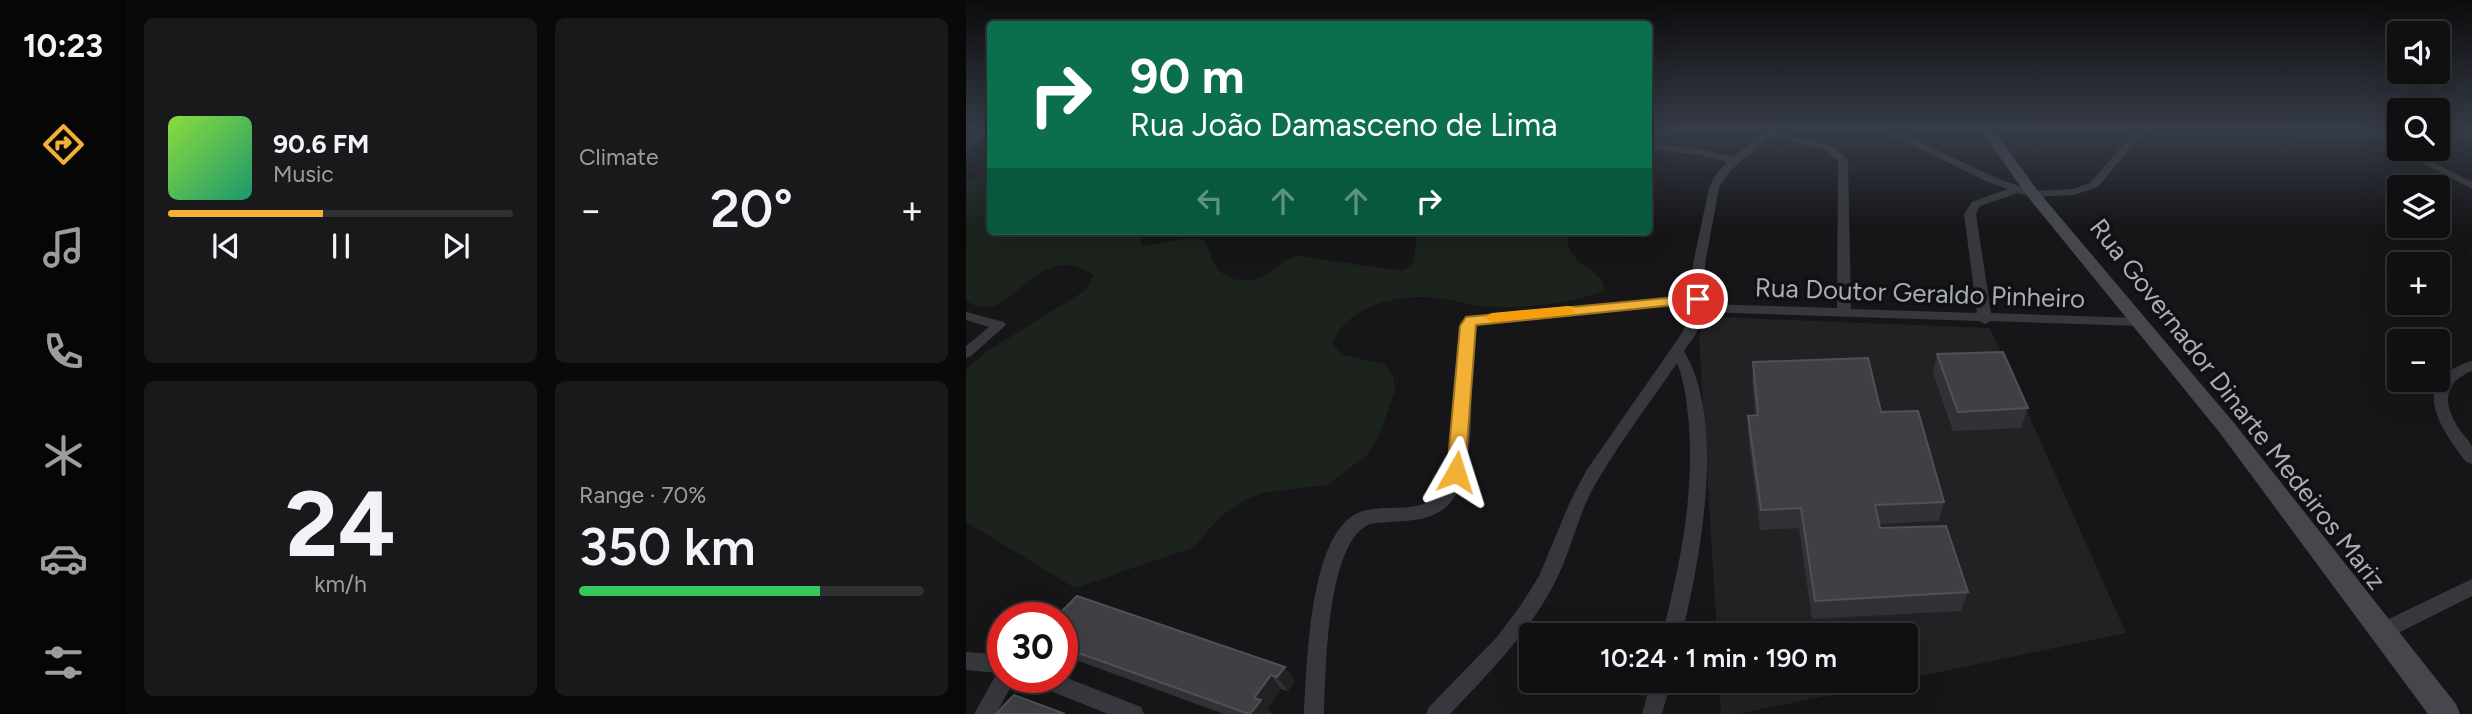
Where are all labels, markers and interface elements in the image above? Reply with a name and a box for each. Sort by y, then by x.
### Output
map controls [2387,21,2450,392]
button: sound [2387,21,2450,84]
text: 10:23 [23,27,103,65]
text: 90 m [1130,46,1245,105]
icon: right [1015,49,1106,140]
button: search [2387,98,2450,161]
text: Rua João Damasceno de Lima [1130,106,1558,144]
icon: directions [39,120,88,169]
text: 90.6 FM [273,128,369,160]
text: Climate [579,143,658,171]
text: Music [273,160,334,188]
button: layers [2387,175,2450,238]
text: 20° [710,178,793,240]
icon: left [1191,182,1229,220]
icon: ahead [1264,182,1302,220]
icon: ahead [1337,182,1375,220]
icon: right [1410,182,1448,220]
text: − [579,187,603,233]
text: + [900,187,924,233]
street label: Rua Governador Dinarte Medeiros Mariz [2083,212,2393,596]
icon: music [39,223,88,272]
icon: previous [207,227,245,265]
icon: pause [322,227,360,265]
icon: next [437,227,475,265]
button: + [2387,252,2450,315]
pin [1668,269,1728,329]
street label: Rua Doutor Geraldo Pinheiro [1754,271,2086,315]
icon: arrive [1679,280,1717,318]
icon: phone [39,327,88,376]
button: − [2387,329,2450,392]
icon: climate [39,431,88,480]
position arrow [1419,435,1493,509]
text: 24 [285,470,396,579]
text: Range · 70% [579,481,706,509]
text: 350 km [579,516,756,578]
icon: car [39,534,88,583]
text: km/h [314,570,367,598]
speed limit sign: 30 [987,602,1078,693]
icon: filters [39,638,88,687]
text: 10:24 · 1 min · 190 m [1600,642,1837,674]

